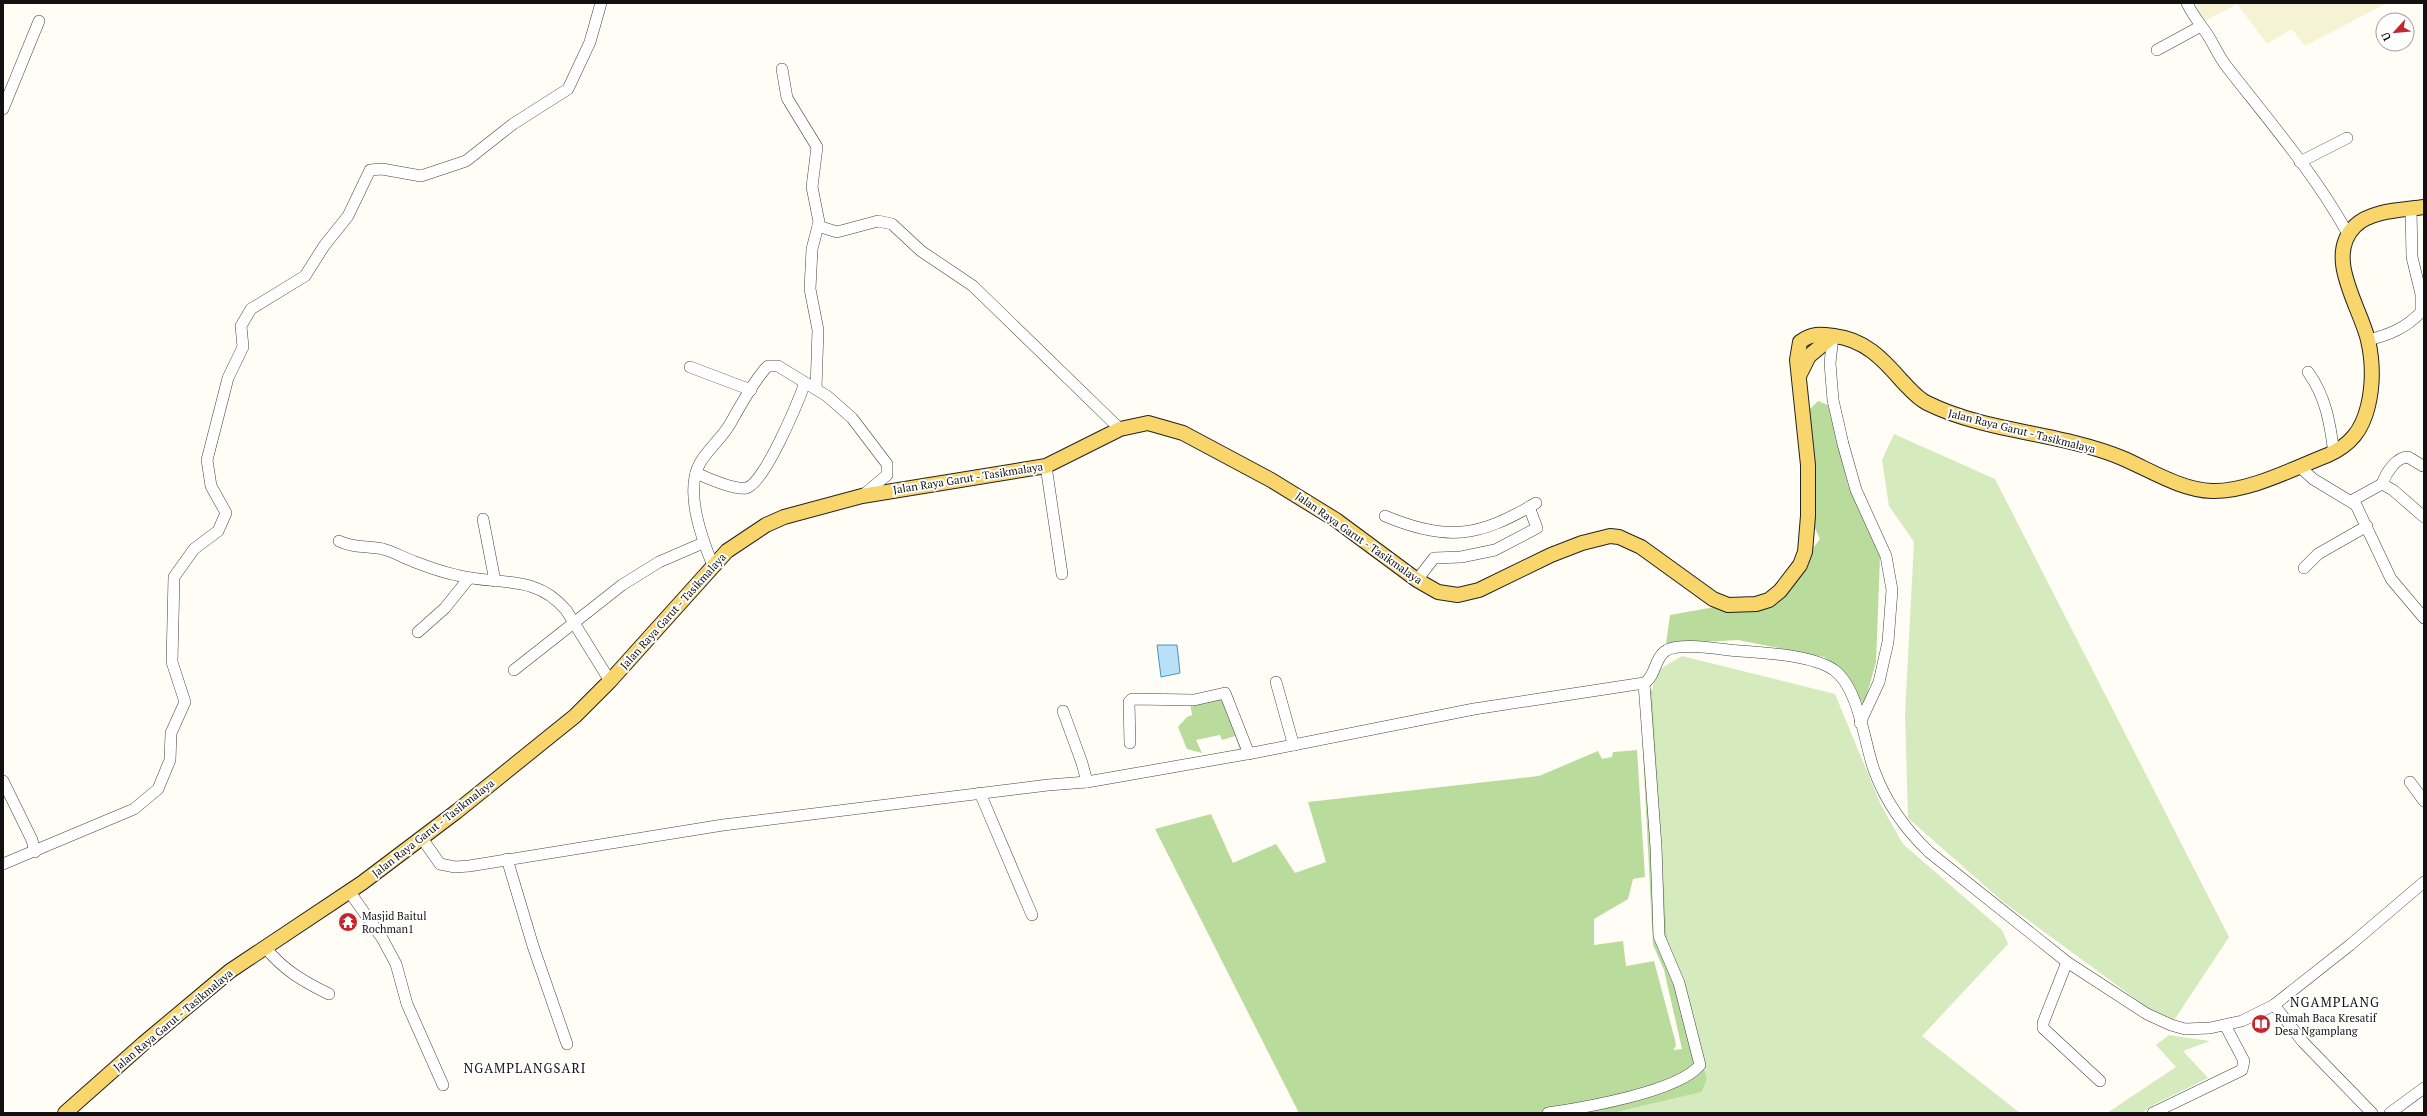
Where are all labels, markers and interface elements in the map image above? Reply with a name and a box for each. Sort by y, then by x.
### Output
north arrow [2375,12,2415,52]
text: U [2378,30,2394,43]
street label: Jalan Raya Garut - Tasikmalaya [1947,406,2098,456]
street label: Jalan Raya Garut - Tasikmalaya [892,459,1044,497]
street label: Jalan Raya Garut - Tasikmalaya [1293,489,1425,587]
street label: Jalan Raya Garut - Tasikmalaya [617,550,729,672]
street label: Jalan Raya Garut - Tasikmalaya [369,776,497,880]
place label: Masjid Baitul Rochman1 [362,909,426,936]
temple icon: Masjid Baitul Rochman1 [337,911,359,933]
street label: Jalan Raya Garut - Tasikmalaya [111,966,236,1074]
district label: NGAMPLANG [2290,993,2380,1011]
place label: Rumah Baca Kresatif Desa Ngamplang [2275,1011,2378,1038]
library icon: Rumah Baca Kresatif Desa Ngamplang [2250,1013,2272,1035]
district label: NGAMPLANGSARI [464,1059,586,1077]

